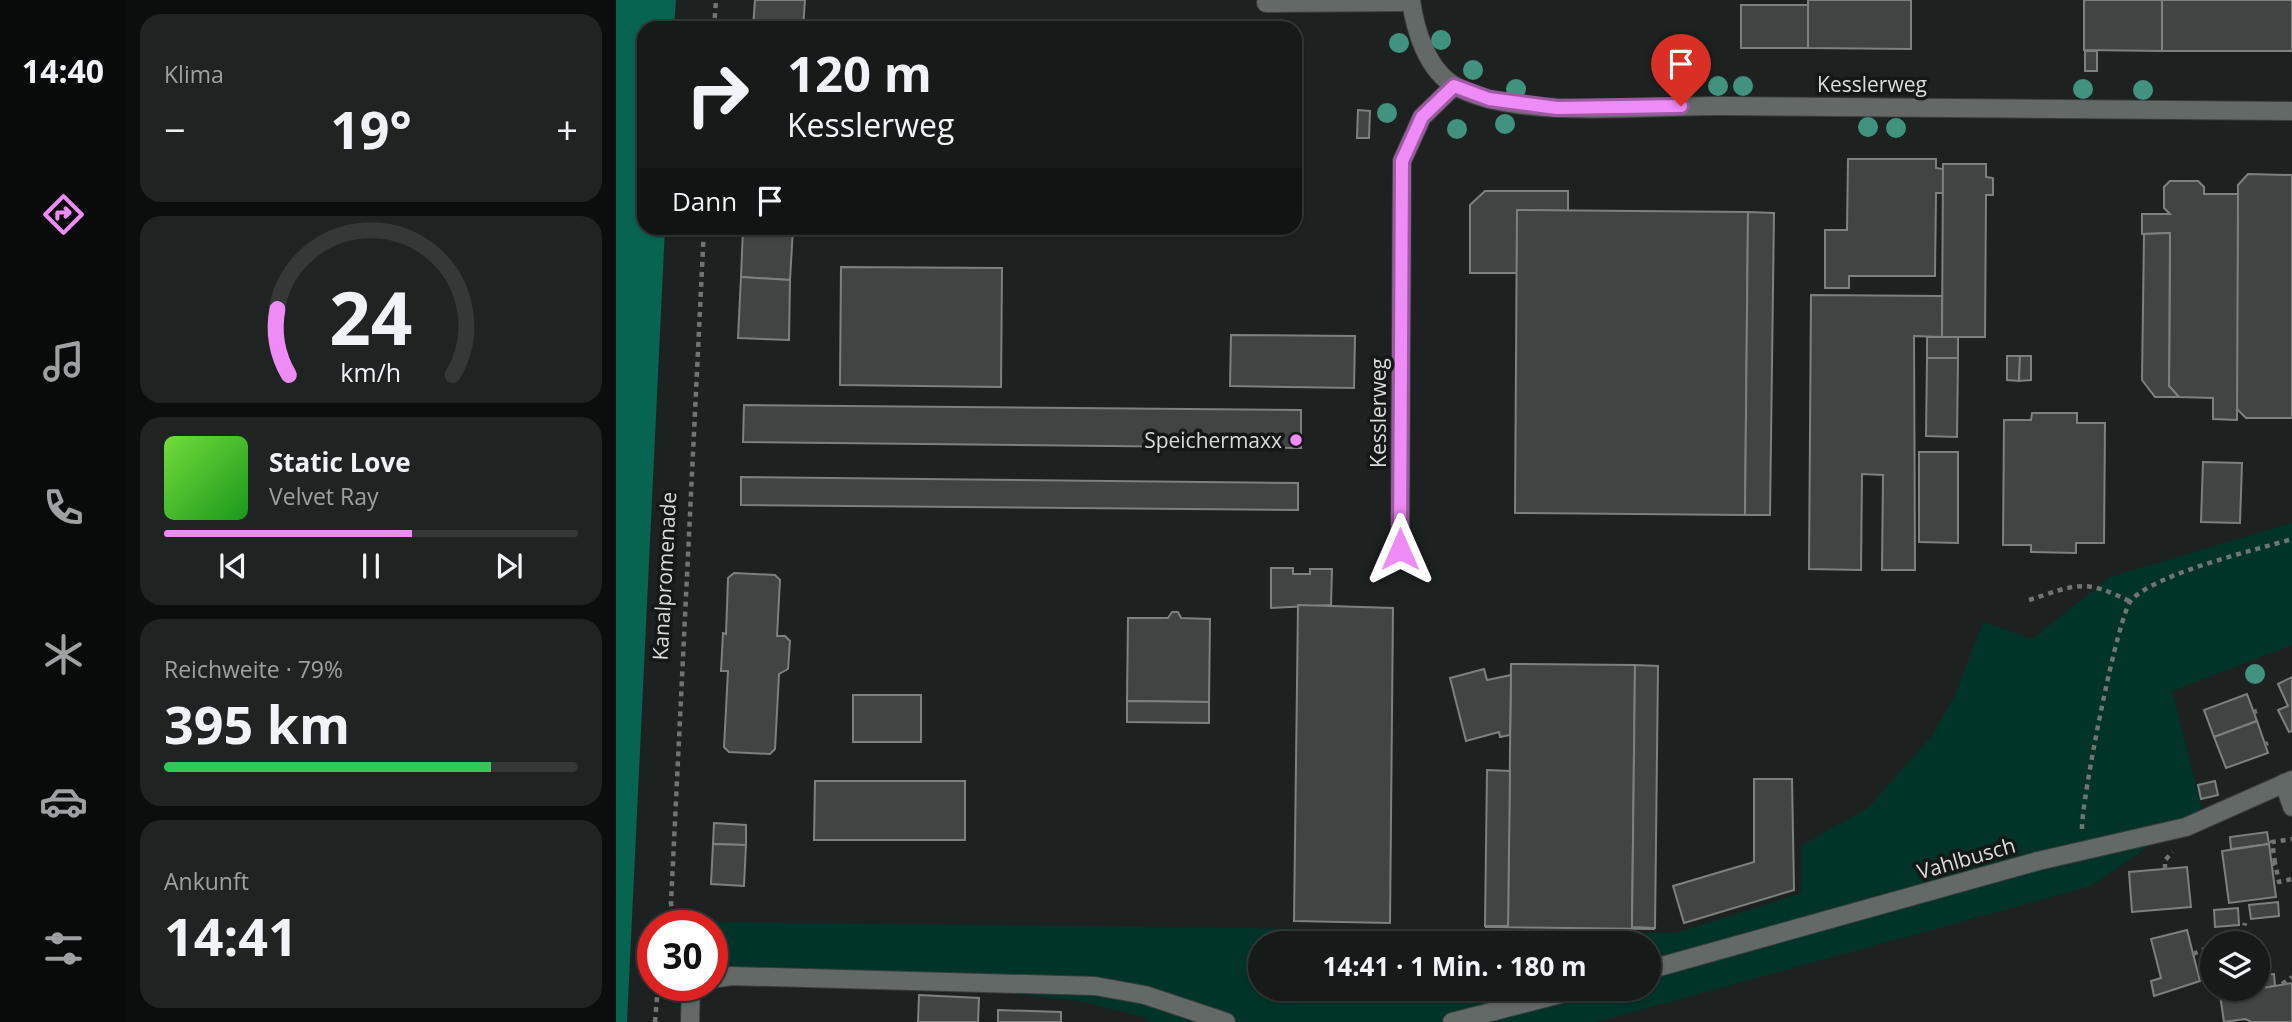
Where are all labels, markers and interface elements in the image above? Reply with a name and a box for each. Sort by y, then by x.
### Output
pin [1651,34,1711,106]
text: 120 m [787,40,932,106]
icon: arrive [1662,45,1700,83]
text: 14:40 [22,49,104,92]
icon: right [672,49,763,140]
text: Klima [164,58,224,90]
street label: Kesslerweg [1817,70,1927,98]
text: 19° [330,93,412,164]
text: − [164,103,186,155]
text: + [556,103,578,155]
text: Kesslerweg [787,103,954,146]
icon: arrive [751,182,789,220]
text: Dann [672,183,737,219]
icon: directions [39,190,88,239]
text: 24 [329,268,413,367]
icon: music [39,337,88,386]
text: km/h [341,355,401,389]
street label: Kesslerweg [1364,358,1392,468]
place label: Speichermaxx [1144,426,1282,454]
marker: Speichermaxx [1288,432,1304,448]
text: Static Love [269,444,411,480]
text: Velvet Ray [269,480,379,512]
icon: phone [39,483,88,532]
street label: Kanalpromenade [646,491,682,661]
position arrow [1363,512,1437,586]
icon: previous [214,547,252,585]
icon: pause [352,547,390,585]
icon: next [490,547,528,585]
icon: climate [39,630,88,679]
text: Reichweite · 79% [164,653,343,685]
text: 395 km [164,688,350,759]
icon: car [39,777,88,826]
street label: Vahlbusch [1914,831,2018,885]
text: Ankunft [164,865,249,897]
text: 14:41 [164,900,298,971]
speed limit sign: 30 [637,910,728,1001]
icon: filters [39,924,88,973]
map controls [2200,931,2270,1001]
button: layers [2200,931,2270,1001]
text: 14:41 · 1 Min. · 180 m [1322,948,1587,984]

